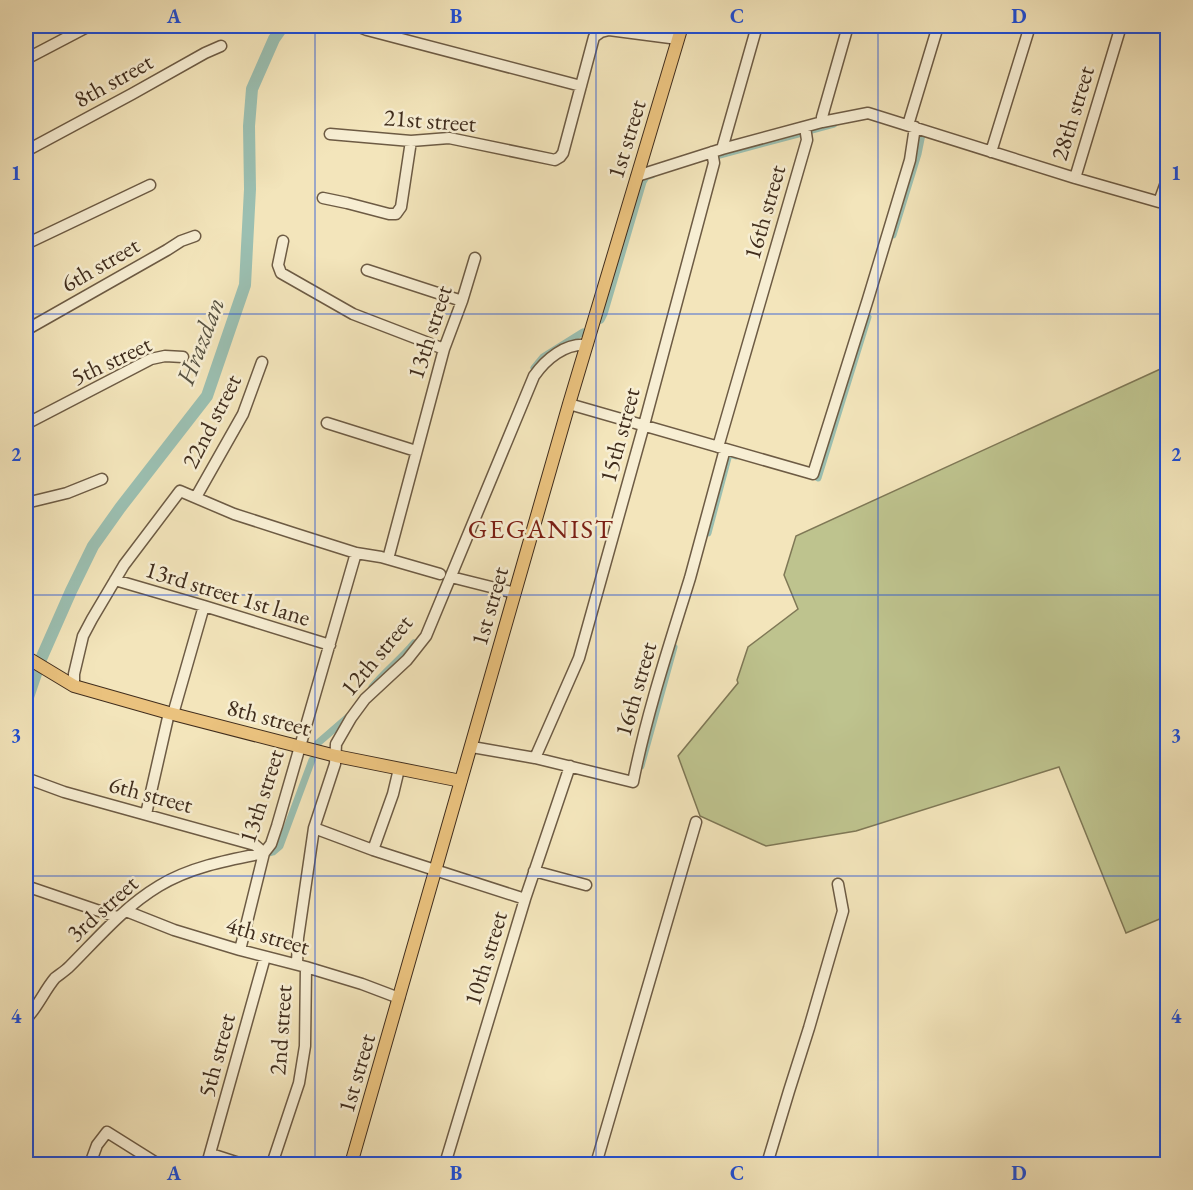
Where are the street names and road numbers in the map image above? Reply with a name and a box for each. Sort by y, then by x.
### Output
street label: 8th street [68,45,158,114]
street label: 28th street [1043,62,1101,164]
street label: 1st street [599,95,653,182]
street label: 21st street [383,101,478,139]
street label: 16th street [736,161,792,263]
street label: 6th street [55,229,145,299]
street label: 13th street [399,281,459,383]
street label: 5th street [66,328,157,392]
street label: 22nd street [174,368,248,473]
street label: 15th street [591,384,647,486]
street label: 13rd street 1st lane [142,553,314,633]
street label: 1st street [463,562,515,649]
street label: 12th street [333,608,419,702]
street label: 16th street [607,638,663,740]
street label: 8th street [224,691,315,743]
street label: 13th street [231,745,291,847]
street label: 6th street [106,768,197,820]
street label: 3rd street [60,867,145,948]
street label: 10th street [456,907,514,1009]
street label: 4th street [223,908,314,962]
street label: 2nd street [261,983,299,1076]
street label: 5th street [190,1009,242,1100]
street label: 1st street [330,1029,382,1116]

